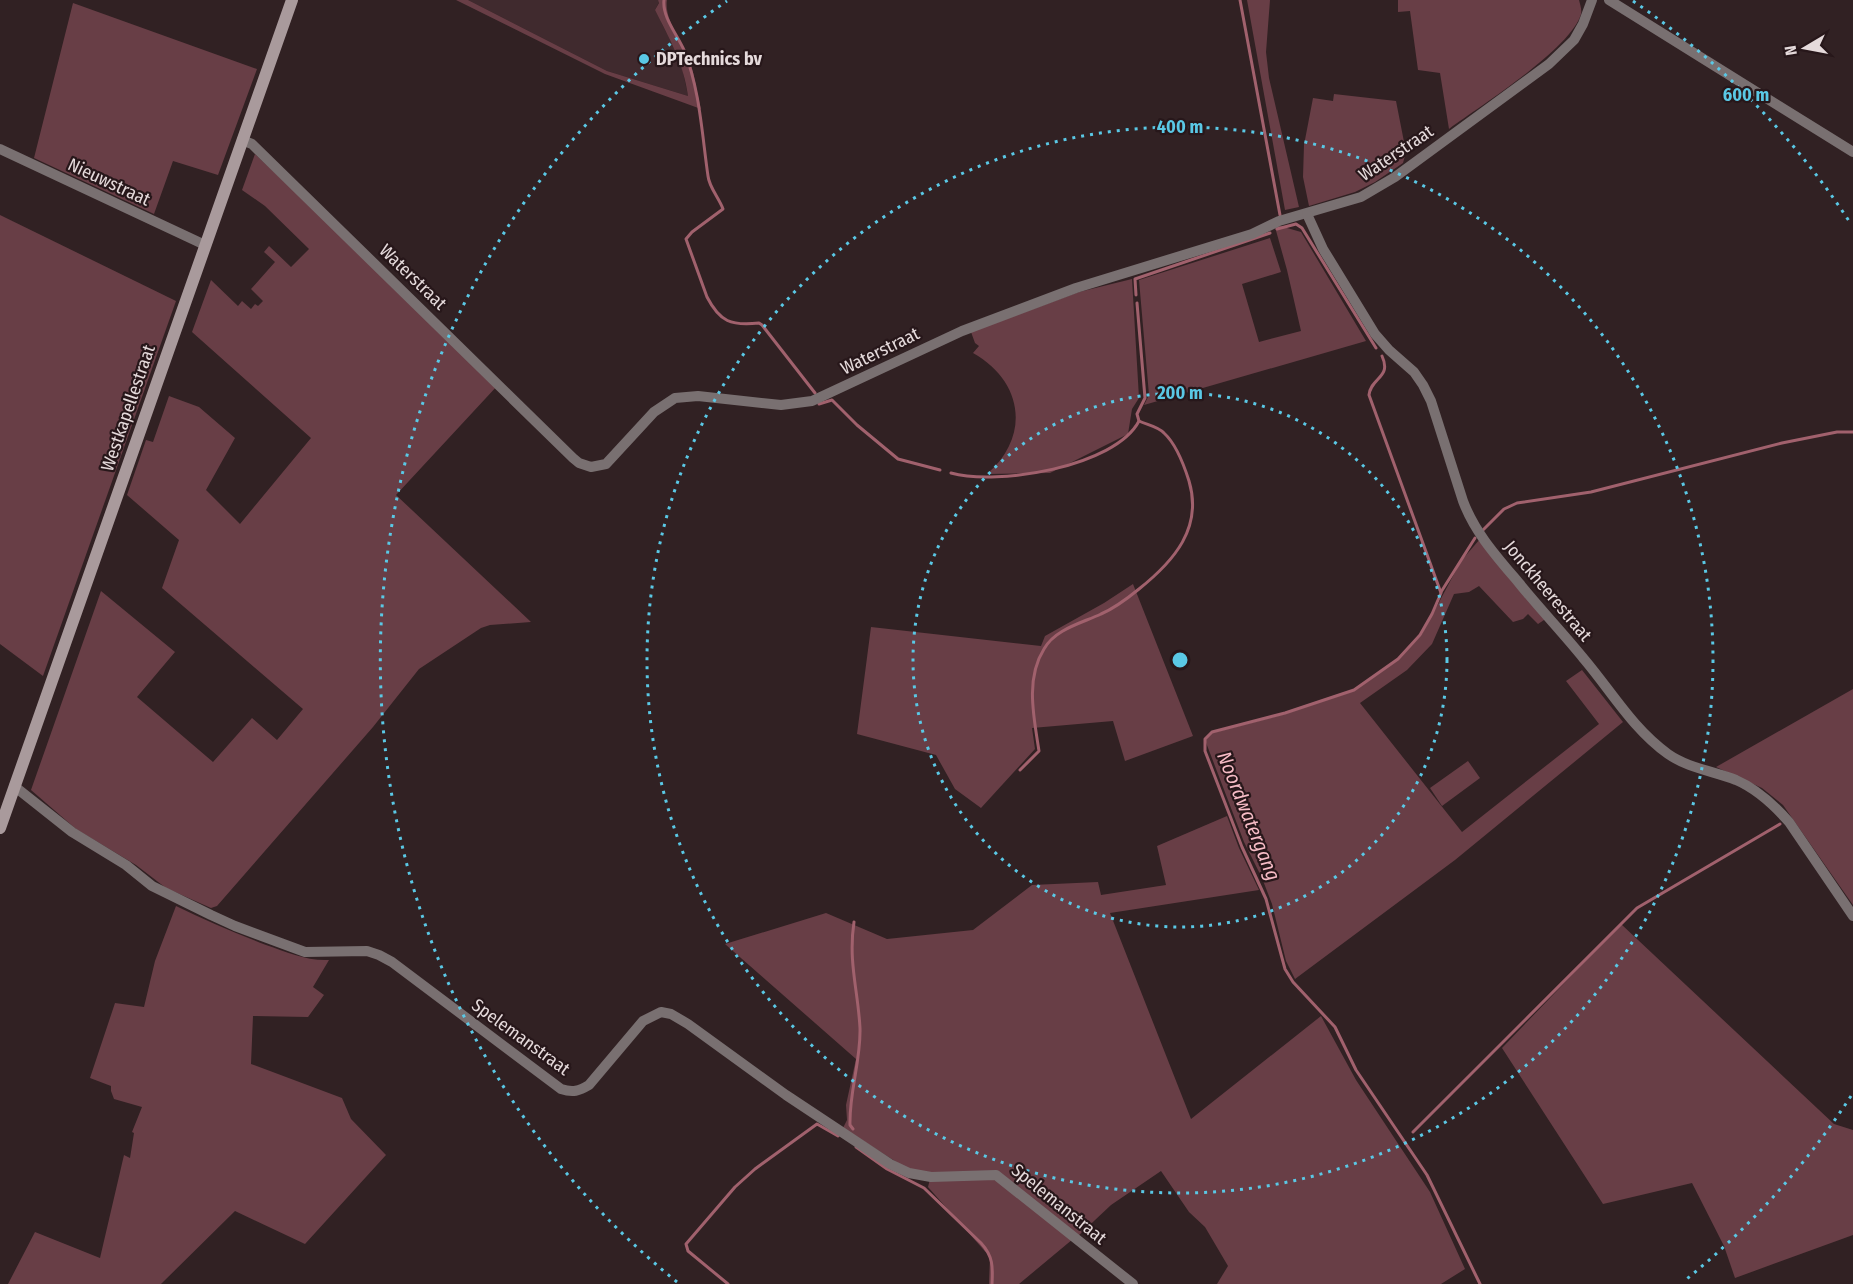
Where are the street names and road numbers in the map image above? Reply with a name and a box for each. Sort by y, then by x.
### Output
street label: Waterstraat [1355,120,1437,186]
street label: Nieuwstraat [64,153,154,211]
street label: Waterstraat [375,240,451,315]
street label: Waterstraat [837,322,923,380]
street label: Westkapellestraat [96,342,160,474]
street label: Jonckheerestraat [1500,536,1597,646]
street label: Spelemanstraat [468,994,574,1080]
street label: Spelemanstraat [1007,1159,1111,1249]

